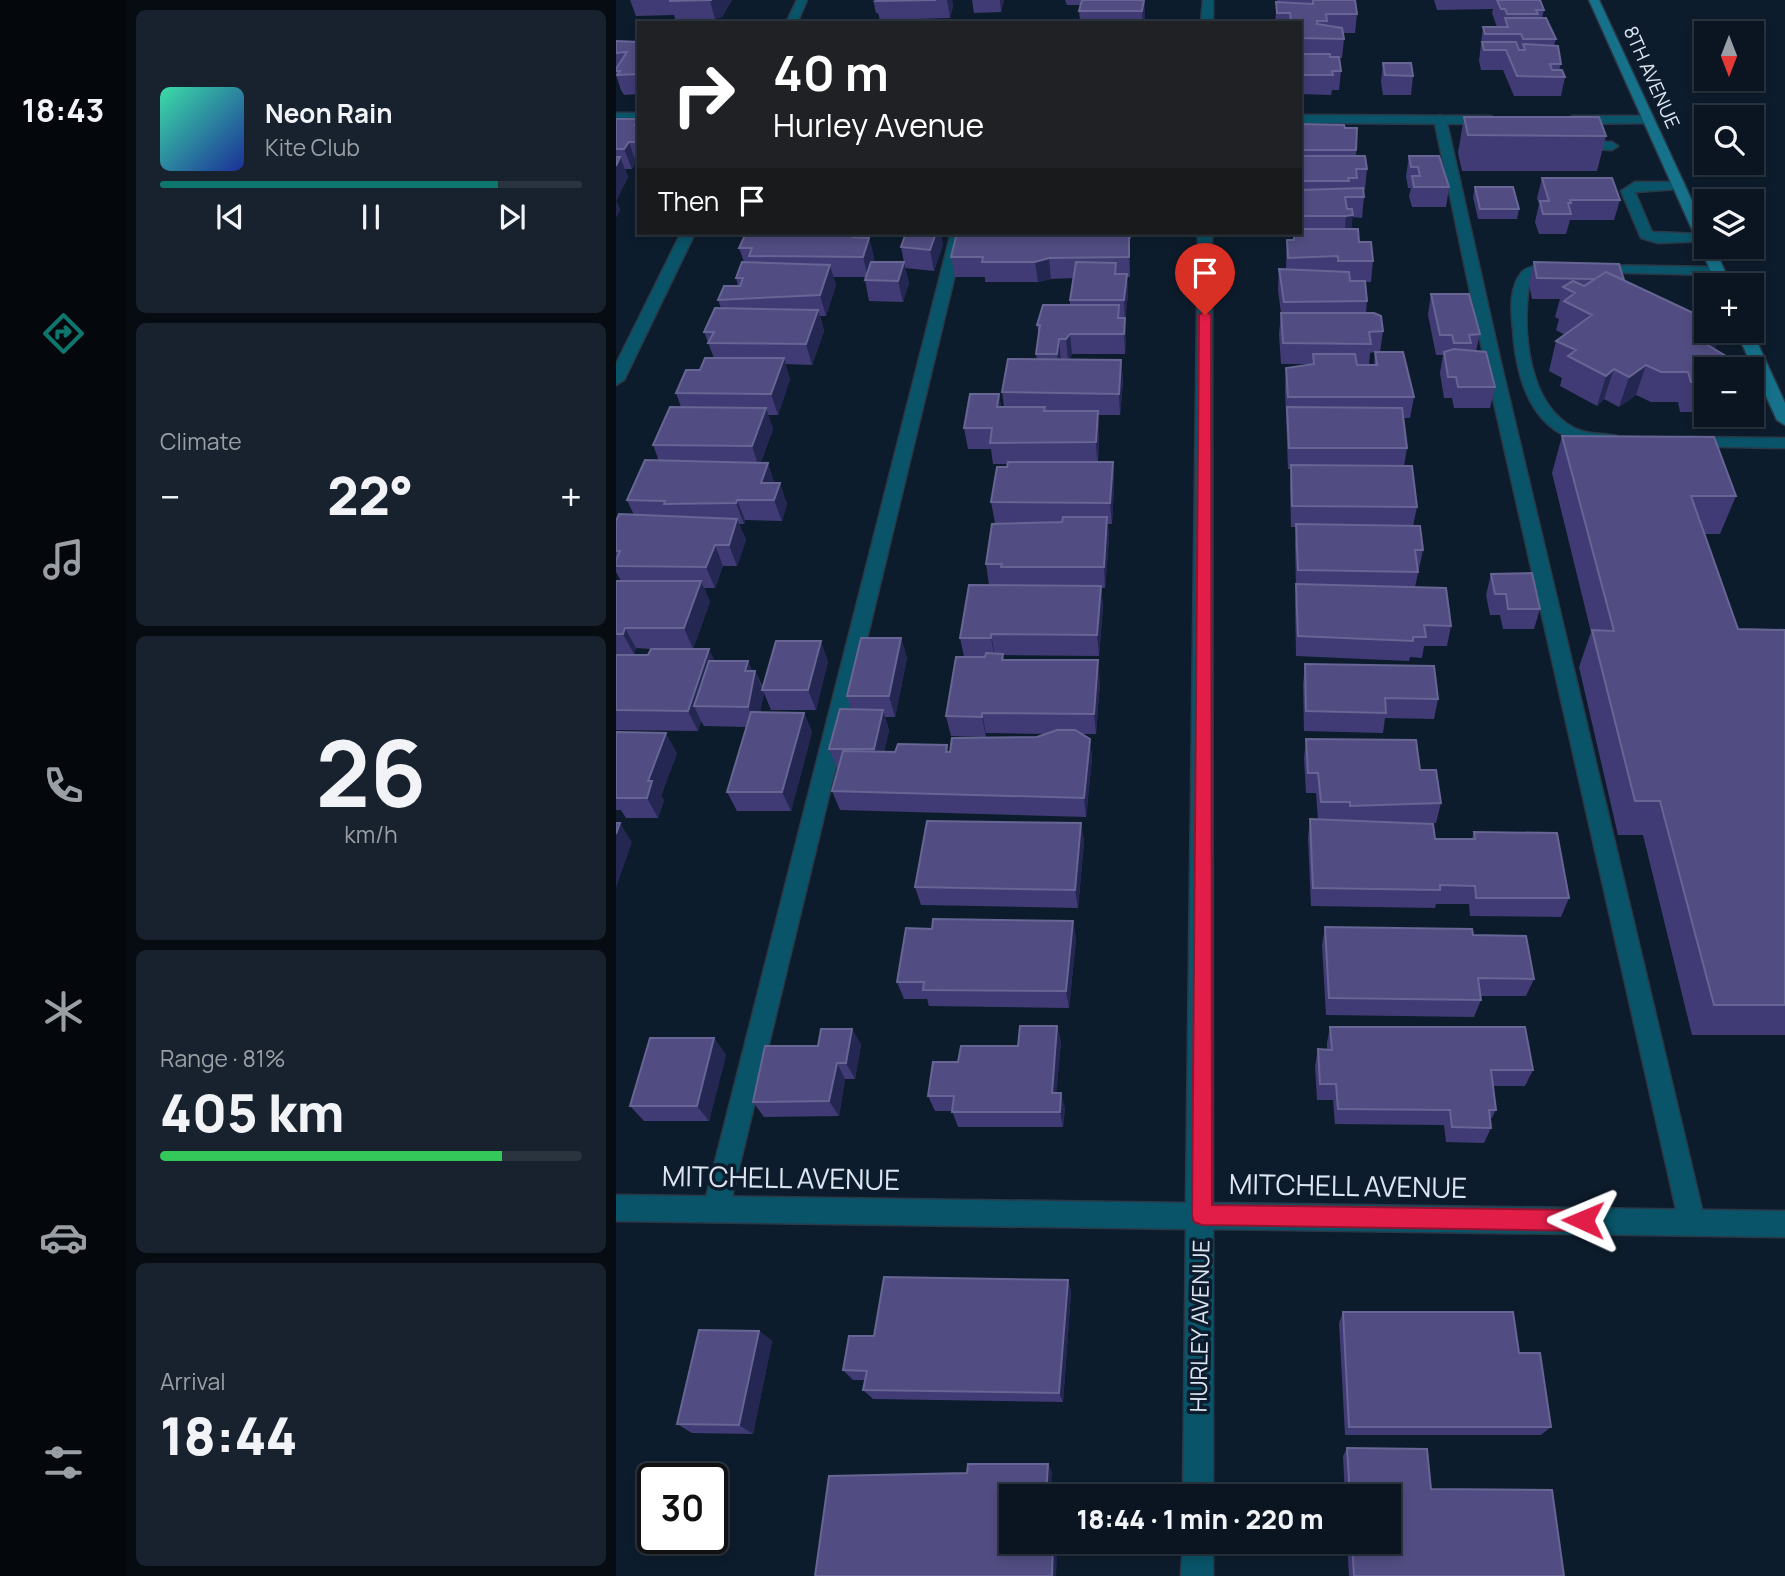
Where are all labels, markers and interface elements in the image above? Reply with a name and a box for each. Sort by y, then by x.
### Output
north arrow [1694,21,1764,91]
map controls [1694,21,1764,427]
street label: 8TH AVENUE [1618,22,1686,132]
text: 40 m [773,39,889,106]
icon: right [658,49,749,140]
text: 18:43 [22,88,104,132]
text: Neon Rain [265,95,393,131]
text: Hurley Avenue [773,103,984,147]
button: search [1694,105,1764,175]
text: Kite Club [265,131,360,163]
icon: arrive [733,182,771,220]
text: Then [658,183,719,219]
button: layers [1694,189,1764,259]
icon: previous [211,198,249,236]
icon: pause [352,198,390,236]
icon: next [493,198,531,236]
pin [1175,243,1235,315]
icon: arrive [1186,254,1224,292]
button: + [1694,273,1764,343]
icon: directions [39,309,88,358]
button: − [1694,357,1764,427]
text: Climate [160,425,242,457]
text: 22° [327,460,413,531]
text: − [160,470,181,522]
text: + [560,470,582,522]
icon: music [39,535,88,584]
text: 26 [316,710,426,834]
icon: phone [39,761,88,810]
text: km/h [344,818,398,850]
icon: climate [39,987,88,1036]
text: Range · 81% [160,1042,285,1074]
text: 405 km [160,1077,344,1148]
street label: MITCHELL AVENUE [662,1156,900,1198]
street label: MITCHELL AVENUE [1229,1164,1467,1206]
position arrow [1546,1183,1620,1257]
icon: car [39,1213,88,1262]
street label: HURLEY AVENUE [1181,1239,1217,1413]
text: Arrival [160,1365,226,1397]
text: 18:44 [160,1400,298,1471]
icon: filters [39,1438,88,1487]
speed limit sign: 30 [637,1463,728,1554]
text: 18:44 · 1 min · 220 m [1076,1501,1324,1537]

